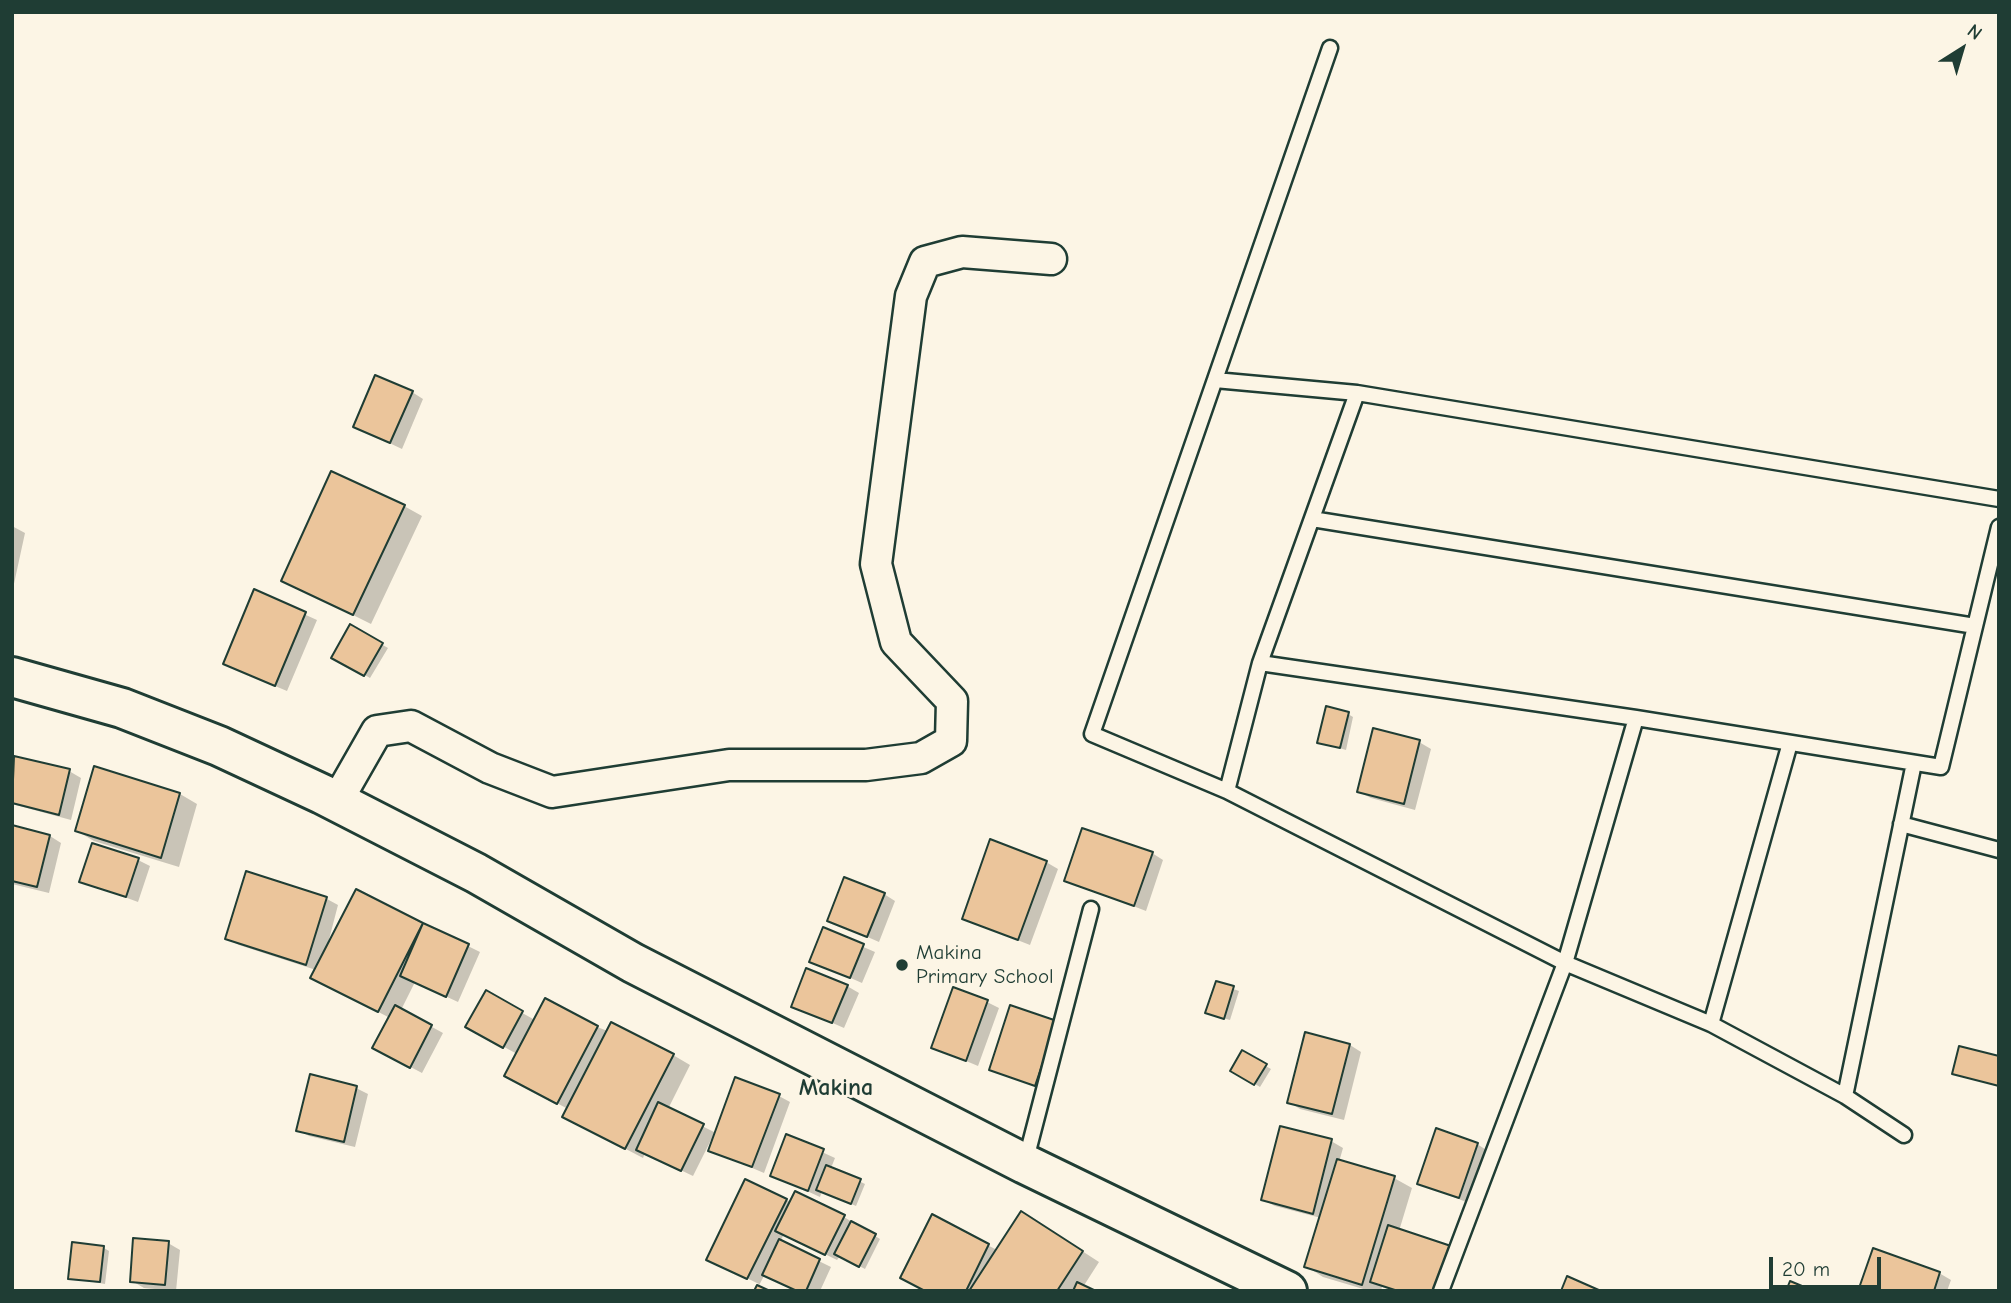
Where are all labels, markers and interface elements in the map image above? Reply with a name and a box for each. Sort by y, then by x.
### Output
north arrow [1927,14,1997,84]
text: N [1963,20,1986,45]
place label: Makina Primary School [916,940,1054,990]
marker: Makina Primary School [894,957,910,973]
district label: Makina [799,1074,873,1102]
scale bar [1773,1244,1885,1288]
text: 20 m [1782,1257,1830,1281]

